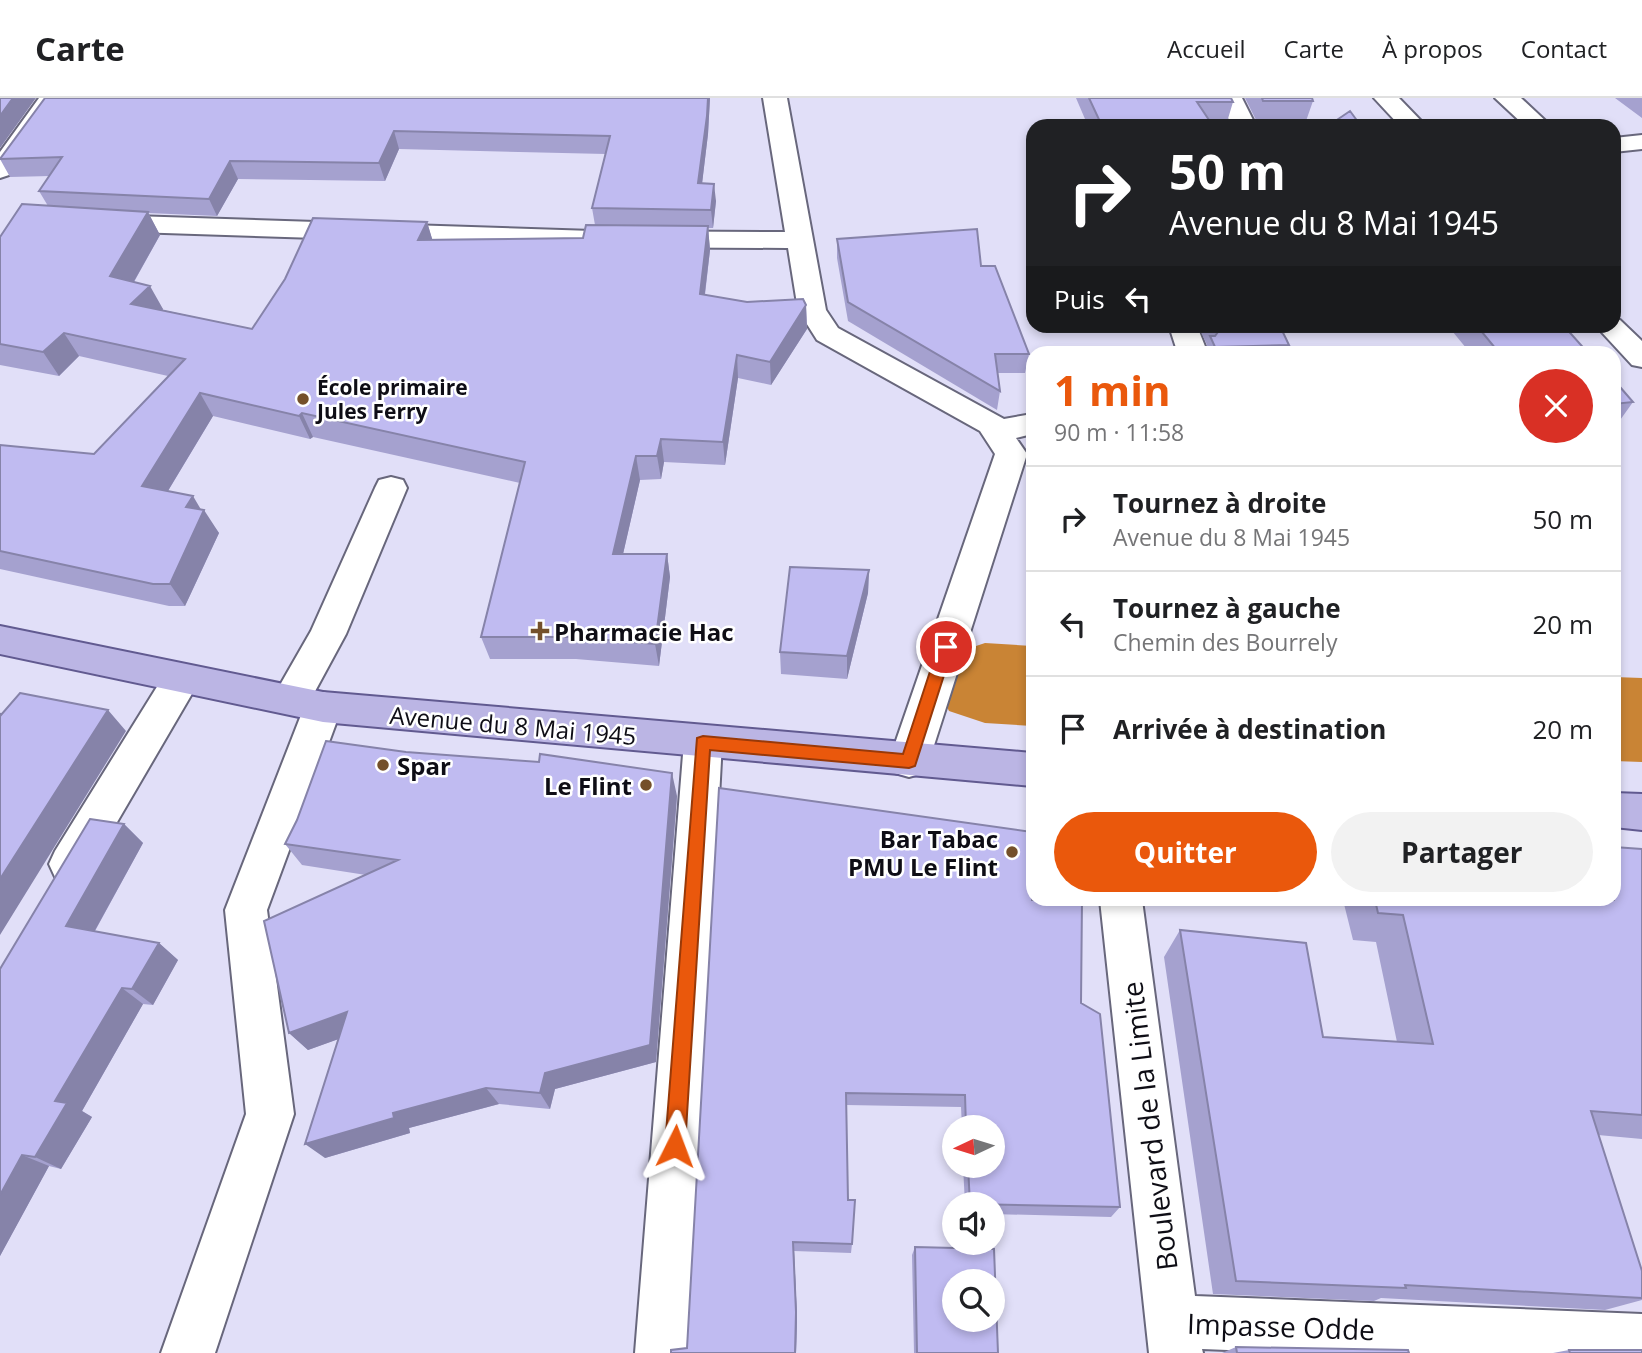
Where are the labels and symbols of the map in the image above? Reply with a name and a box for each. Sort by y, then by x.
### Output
place label: École primaire Jules Ferry [315,373,468,425]
marker: École primaire Jules Ferry [295,391,311,407]
place label: Pharmacie Hac [554,615,734,648]
pin [916,617,976,677]
marker: Pharmacie Hac [532,623,548,639]
street label: Avenue du 8 Mai 1945 [388,698,638,752]
place label: Spar [397,749,451,782]
marker: Spar [375,757,391,773]
place label: Le Flint [544,769,632,802]
marker: Le Flint [638,777,654,793]
place label: Bar Tabac PMU Le Flint [848,822,998,883]
marker: Bar Tabac PMU Le Flint [1004,844,1020,860]
street label: Boulevard de la Limite [1112,979,1186,1273]
position arrow [638,1109,712,1183]
north arrow [942,1115,1004,1178]
street label: Impasse Odde [1186,1304,1376,1348]

